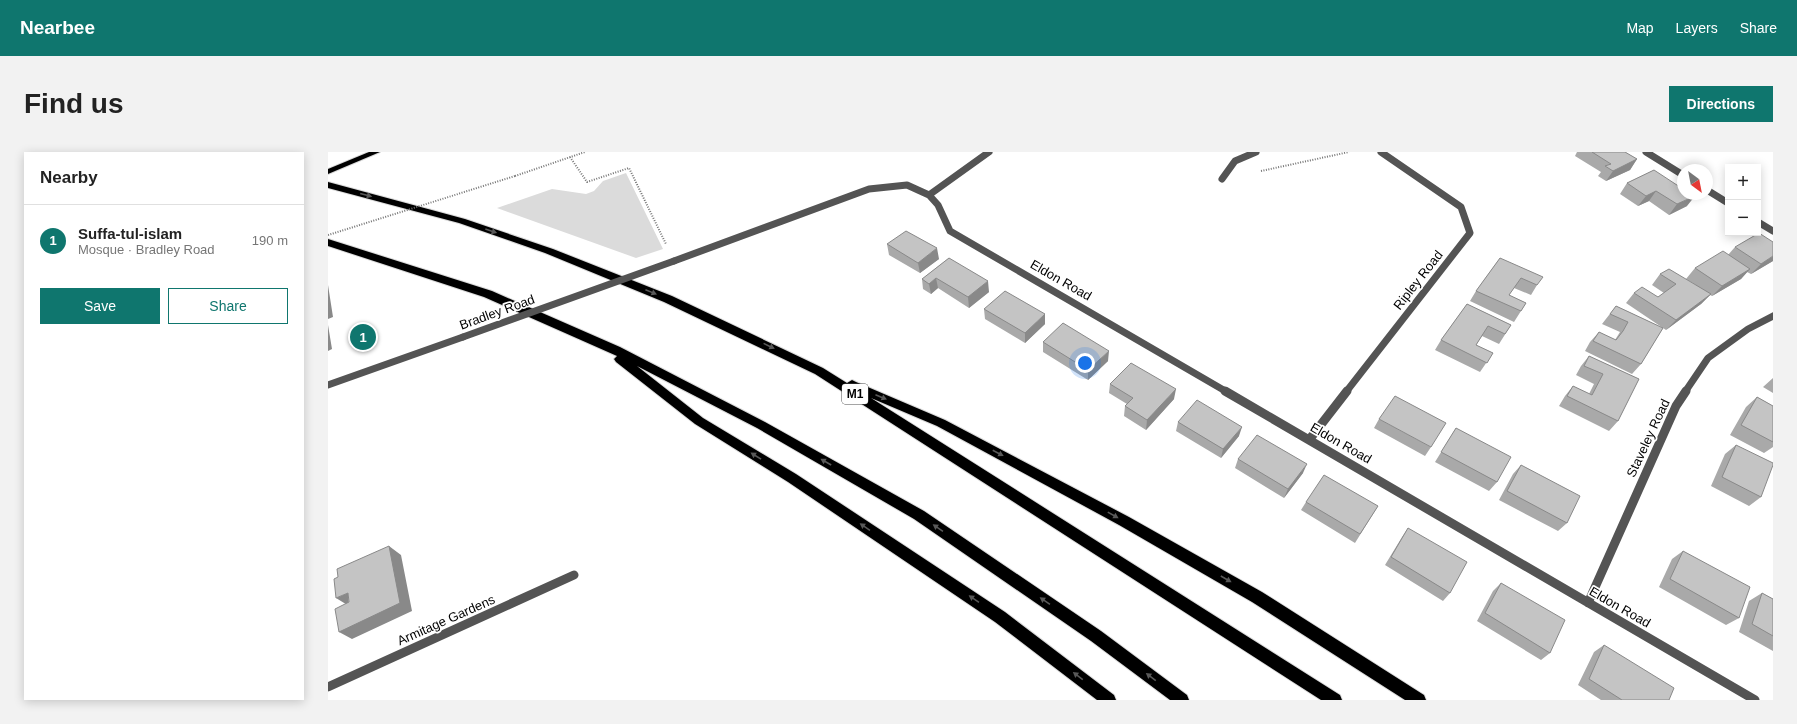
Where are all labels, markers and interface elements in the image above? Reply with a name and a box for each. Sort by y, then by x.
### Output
text: Nearbee [20,17,95,38]
text: Map [1626,20,1654,36]
text: Layers [1676,20,1718,36]
text: Share [1740,20,1777,36]
button: Directions [1669,86,1773,122]
text: Find us [24,88,124,119]
north arrow [1677,164,1713,200]
map controls [1725,164,1761,236]
button: + [1725,164,1761,200]
text: Nearby [40,168,98,187]
one-way arrow [360,192,372,198]
button: − [1725,200,1761,236]
text: Suffa-tul-islam [78,225,182,242]
one-way arrow [485,228,497,234]
text: 1 [49,233,57,248]
text: 190 m [252,233,288,248]
text: Mosque · Bradley Road [78,242,215,257]
street label: Ripley Road [1390,247,1446,313]
street label: Eldon Road [1028,257,1094,303]
button: Save [40,288,160,324]
button: Share [168,288,288,324]
one-way arrow [646,290,658,296]
street label: Bradley Road [457,291,537,333]
pin: 1 [350,322,376,352]
one-way arrow [764,343,775,349]
your location [1075,353,1095,373]
road number: M1 [842,384,868,404]
one-way arrow [875,394,887,401]
street label: Staveley Road [1623,397,1673,479]
street label: Eldon Road [1308,420,1374,466]
one-way arrow [993,450,1004,456]
one-way arrow [750,453,762,460]
one-way arrow [820,459,832,465]
one-way arrow [1107,512,1119,518]
one-way arrow [860,523,871,531]
one-way arrow [933,524,943,532]
one-way arrow [1220,576,1232,583]
street label: Eldon Road [1587,584,1653,630]
street label: Armitage Gardens [395,591,498,648]
one-way arrow [968,595,979,603]
one-way arrow [1040,597,1050,605]
one-way arrow [1073,672,1084,681]
one-way arrow [1146,673,1156,681]

